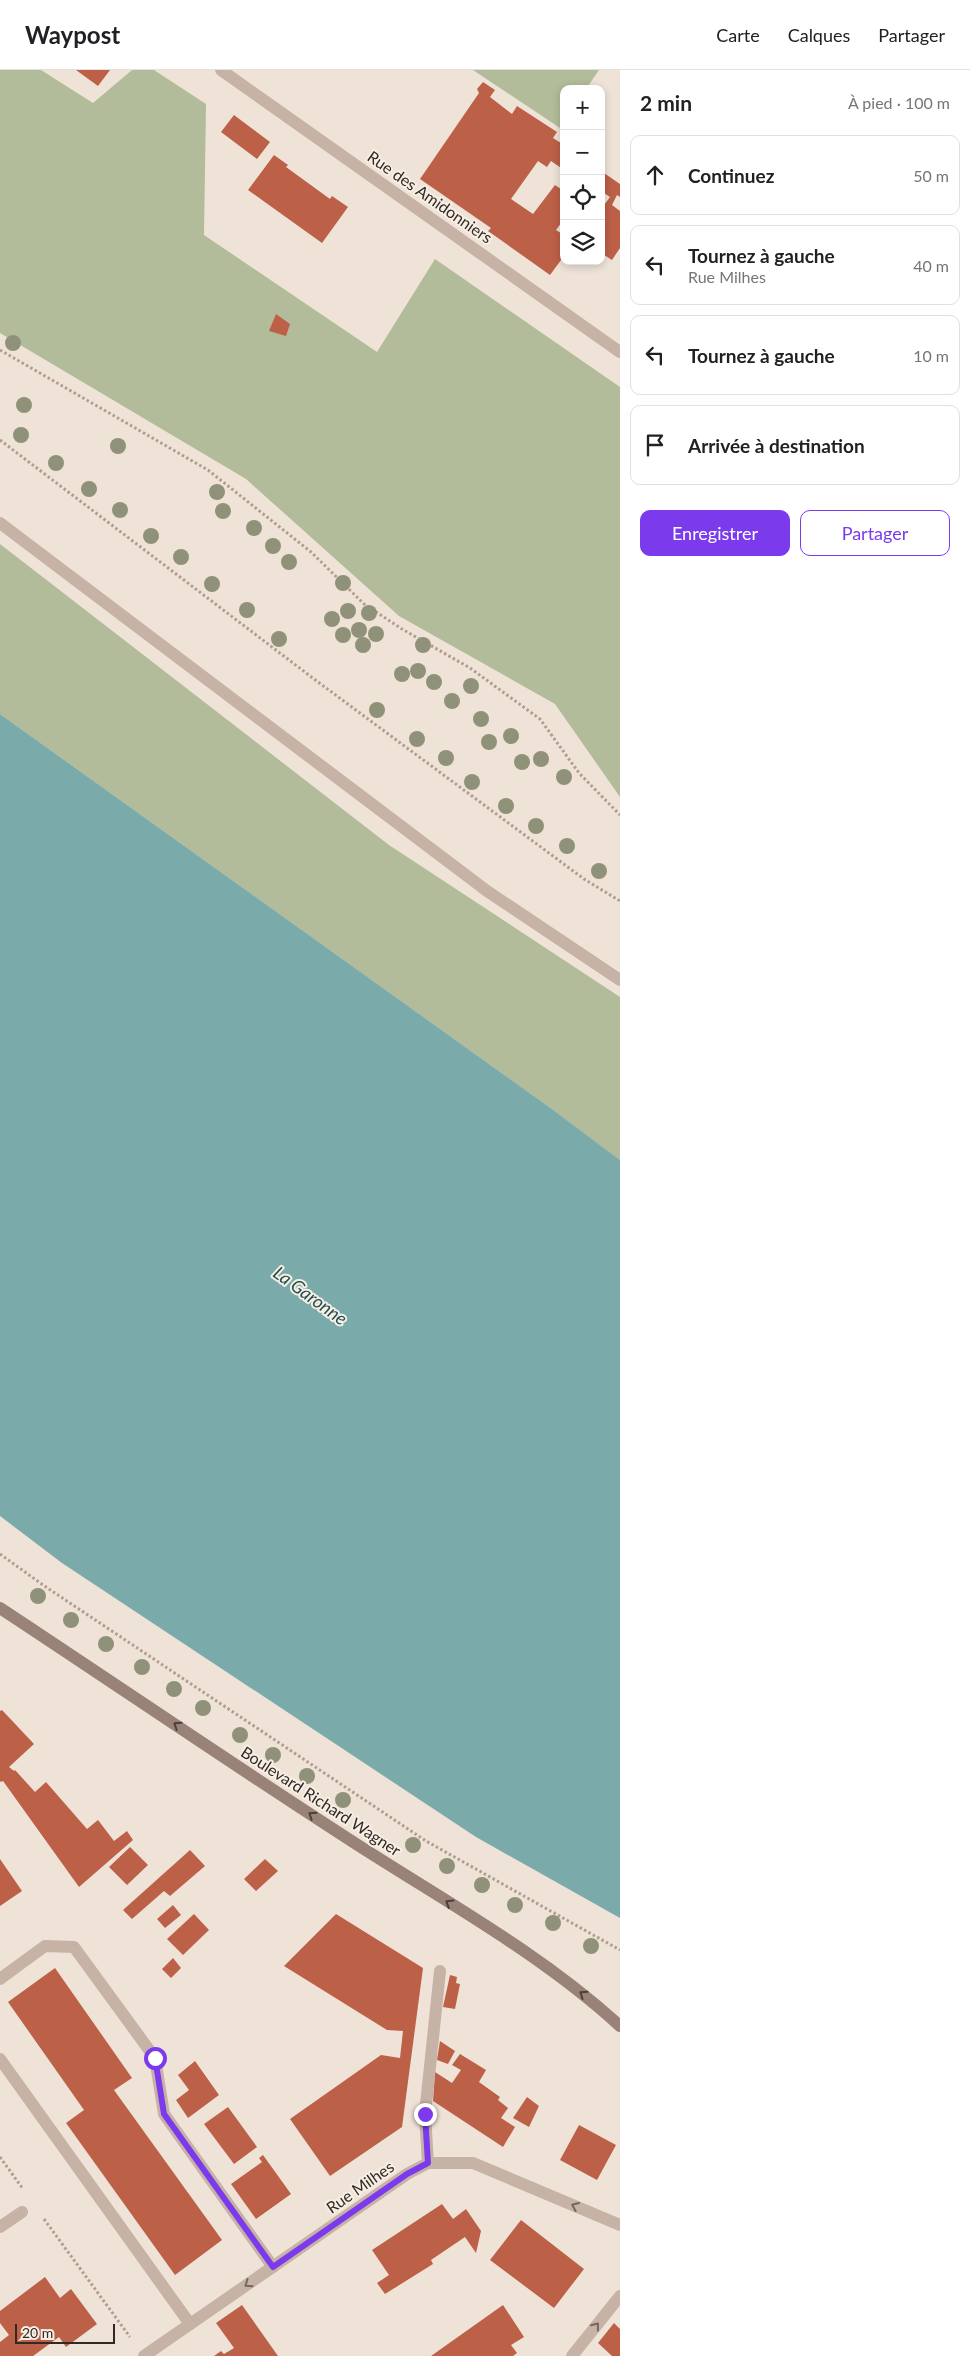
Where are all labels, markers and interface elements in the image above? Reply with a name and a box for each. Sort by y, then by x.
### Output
text: Waypost [25,20,120,49]
text: Carte [716,24,760,46]
text: Calques [788,24,850,46]
text: Partager [878,24,945,46]
map controls [560,85,605,265]
button: + [560,85,605,130]
text: 2 min [640,90,692,115]
text: À pied · 100 m [848,93,950,112]
button: − [560,130,605,175]
street label: Rue des Amidonniers [364,146,496,247]
icon: ahead [641,161,669,189]
text: Continuez [688,164,774,187]
text: 50 m [913,166,949,185]
button: locate [560,175,605,220]
button: layers [560,220,605,265]
text: Tournez à gauche [688,244,835,267]
icon: left [641,251,669,279]
text: 40 m [913,256,949,275]
text: Rue Milhes [688,267,766,286]
icon: left [641,341,669,369]
text: Tournez à gauche [688,344,835,367]
text: 10 m [913,346,949,365]
icon: arrive [641,431,669,459]
text: Arrivée à destination [688,434,865,457]
button: Enregistrer [640,510,790,556]
button: Partager [800,510,950,556]
water label: La Garonne [269,1261,352,1329]
one-way arrow [173,1722,182,1731]
street label: Boulevard Richard Wagner [238,1742,405,1859]
one-way arrow [308,1812,318,1821]
one-way arrow [445,1899,454,1909]
one-way arrow [579,1991,589,2000]
route start [144,2047,167,2070]
route end [414,2103,437,2126]
street label: Rue Milhes [322,2156,397,2217]
one-way arrow [571,2202,580,2213]
one-way arrow [244,2278,254,2287]
scale bar [15,2321,115,2344]
one-way arrow [590,2322,599,2332]
text: 20 m [22,2324,53,2341]

